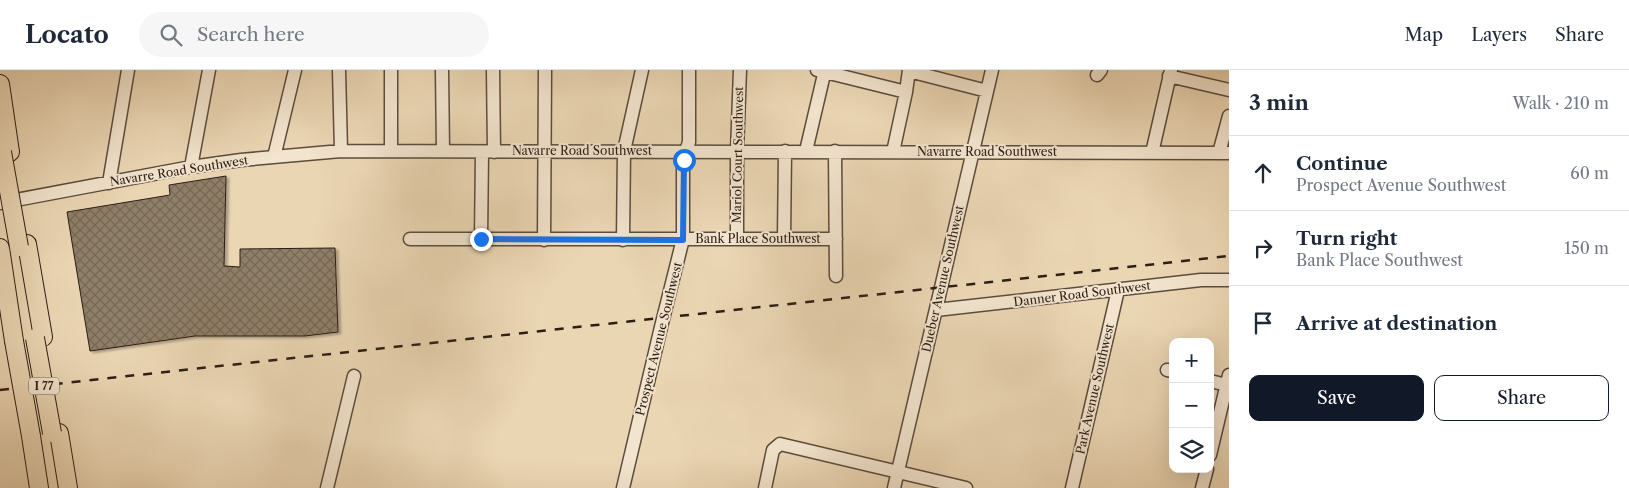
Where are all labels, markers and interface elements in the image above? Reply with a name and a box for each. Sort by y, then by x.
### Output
search box [139,12,489,57]
text: Locato [25,20,109,49]
icon: search [157,21,185,49]
text: Search here [197,23,305,46]
text: Map [1405,24,1443,46]
text: Layers [1471,24,1527,46]
text: Share [1555,24,1604,46]
street label: Mariol Court Southwest [729,86,746,224]
text: 3 min [1249,90,1309,115]
text: Walk · 210 m [1513,93,1609,113]
street label: Navarre Road Southwest [512,143,653,158]
street label: Navarre Road Southwest [917,144,1058,159]
route start [673,149,696,172]
street label: Navarre Road Southwest [109,152,250,189]
text: Continue [1296,152,1388,175]
icon: ahead [1249,159,1277,187]
text: 60 m [1570,163,1609,183]
text: Prospect Avenue Southwest [1296,175,1506,195]
street label: Dueber Avenue Southwest [918,203,967,354]
text: Turn right [1296,227,1397,250]
route end [470,228,493,251]
street label: Bank Place Southwest [695,231,821,246]
icon: right [1249,234,1277,262]
text: 150 m [1564,238,1609,258]
text: Bank Place Southwest [1296,250,1463,270]
street label: Prospect Avenue Southwest [632,260,685,417]
street label: Danner Road Southwest [1013,278,1152,309]
icon: arrive [1249,309,1277,337]
text: Arrive at destination [1296,312,1497,335]
street label: Park Avenue Southwest [1072,321,1117,456]
map controls [1169,338,1214,473]
button: + [1169,338,1214,383]
button: Save [1249,375,1424,421]
button: Share [1434,375,1609,421]
road number: I 77 [29,378,59,394]
button: − [1169,383,1214,428]
button: layers [1169,428,1214,473]

